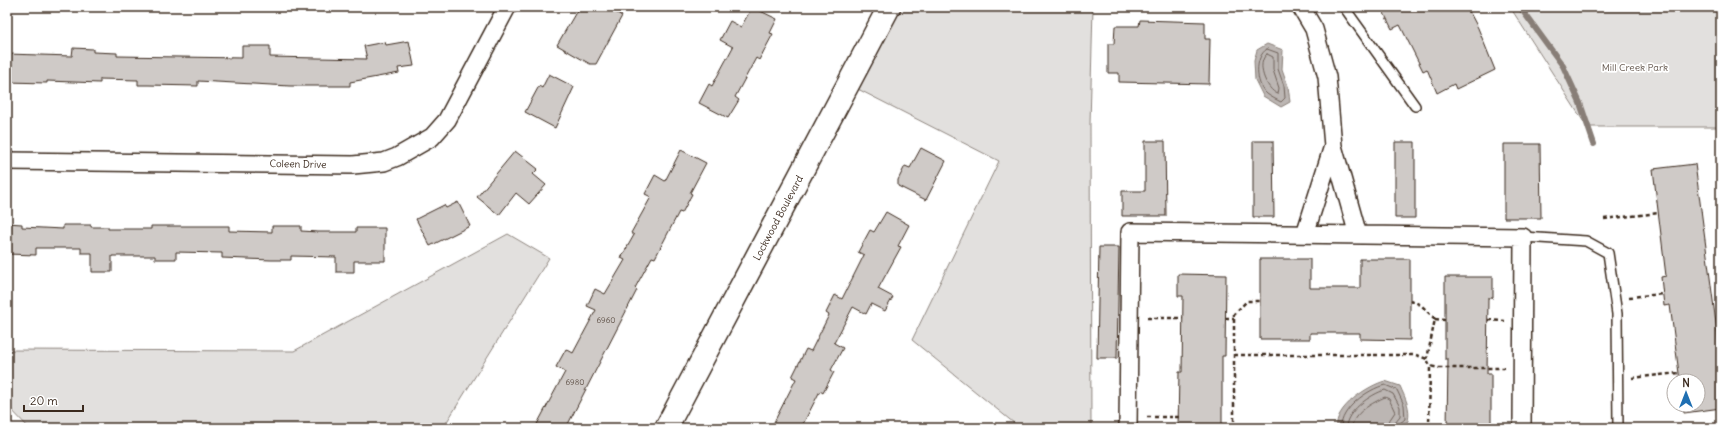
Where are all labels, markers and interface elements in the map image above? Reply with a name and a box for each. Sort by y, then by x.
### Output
park label: Mill Creek Park [1602,61,1668,74]
street label: Coleen Drive [269,157,327,171]
street label: Lockwood Boulevard [750,173,806,263]
house number: 6960 [596,315,616,325]
north arrow [1666,373,1706,413]
text: N [1682,376,1690,390]
house number: 6980 [565,377,585,387]
scale bar [24,387,83,413]
text: 20 m [30,393,58,408]

